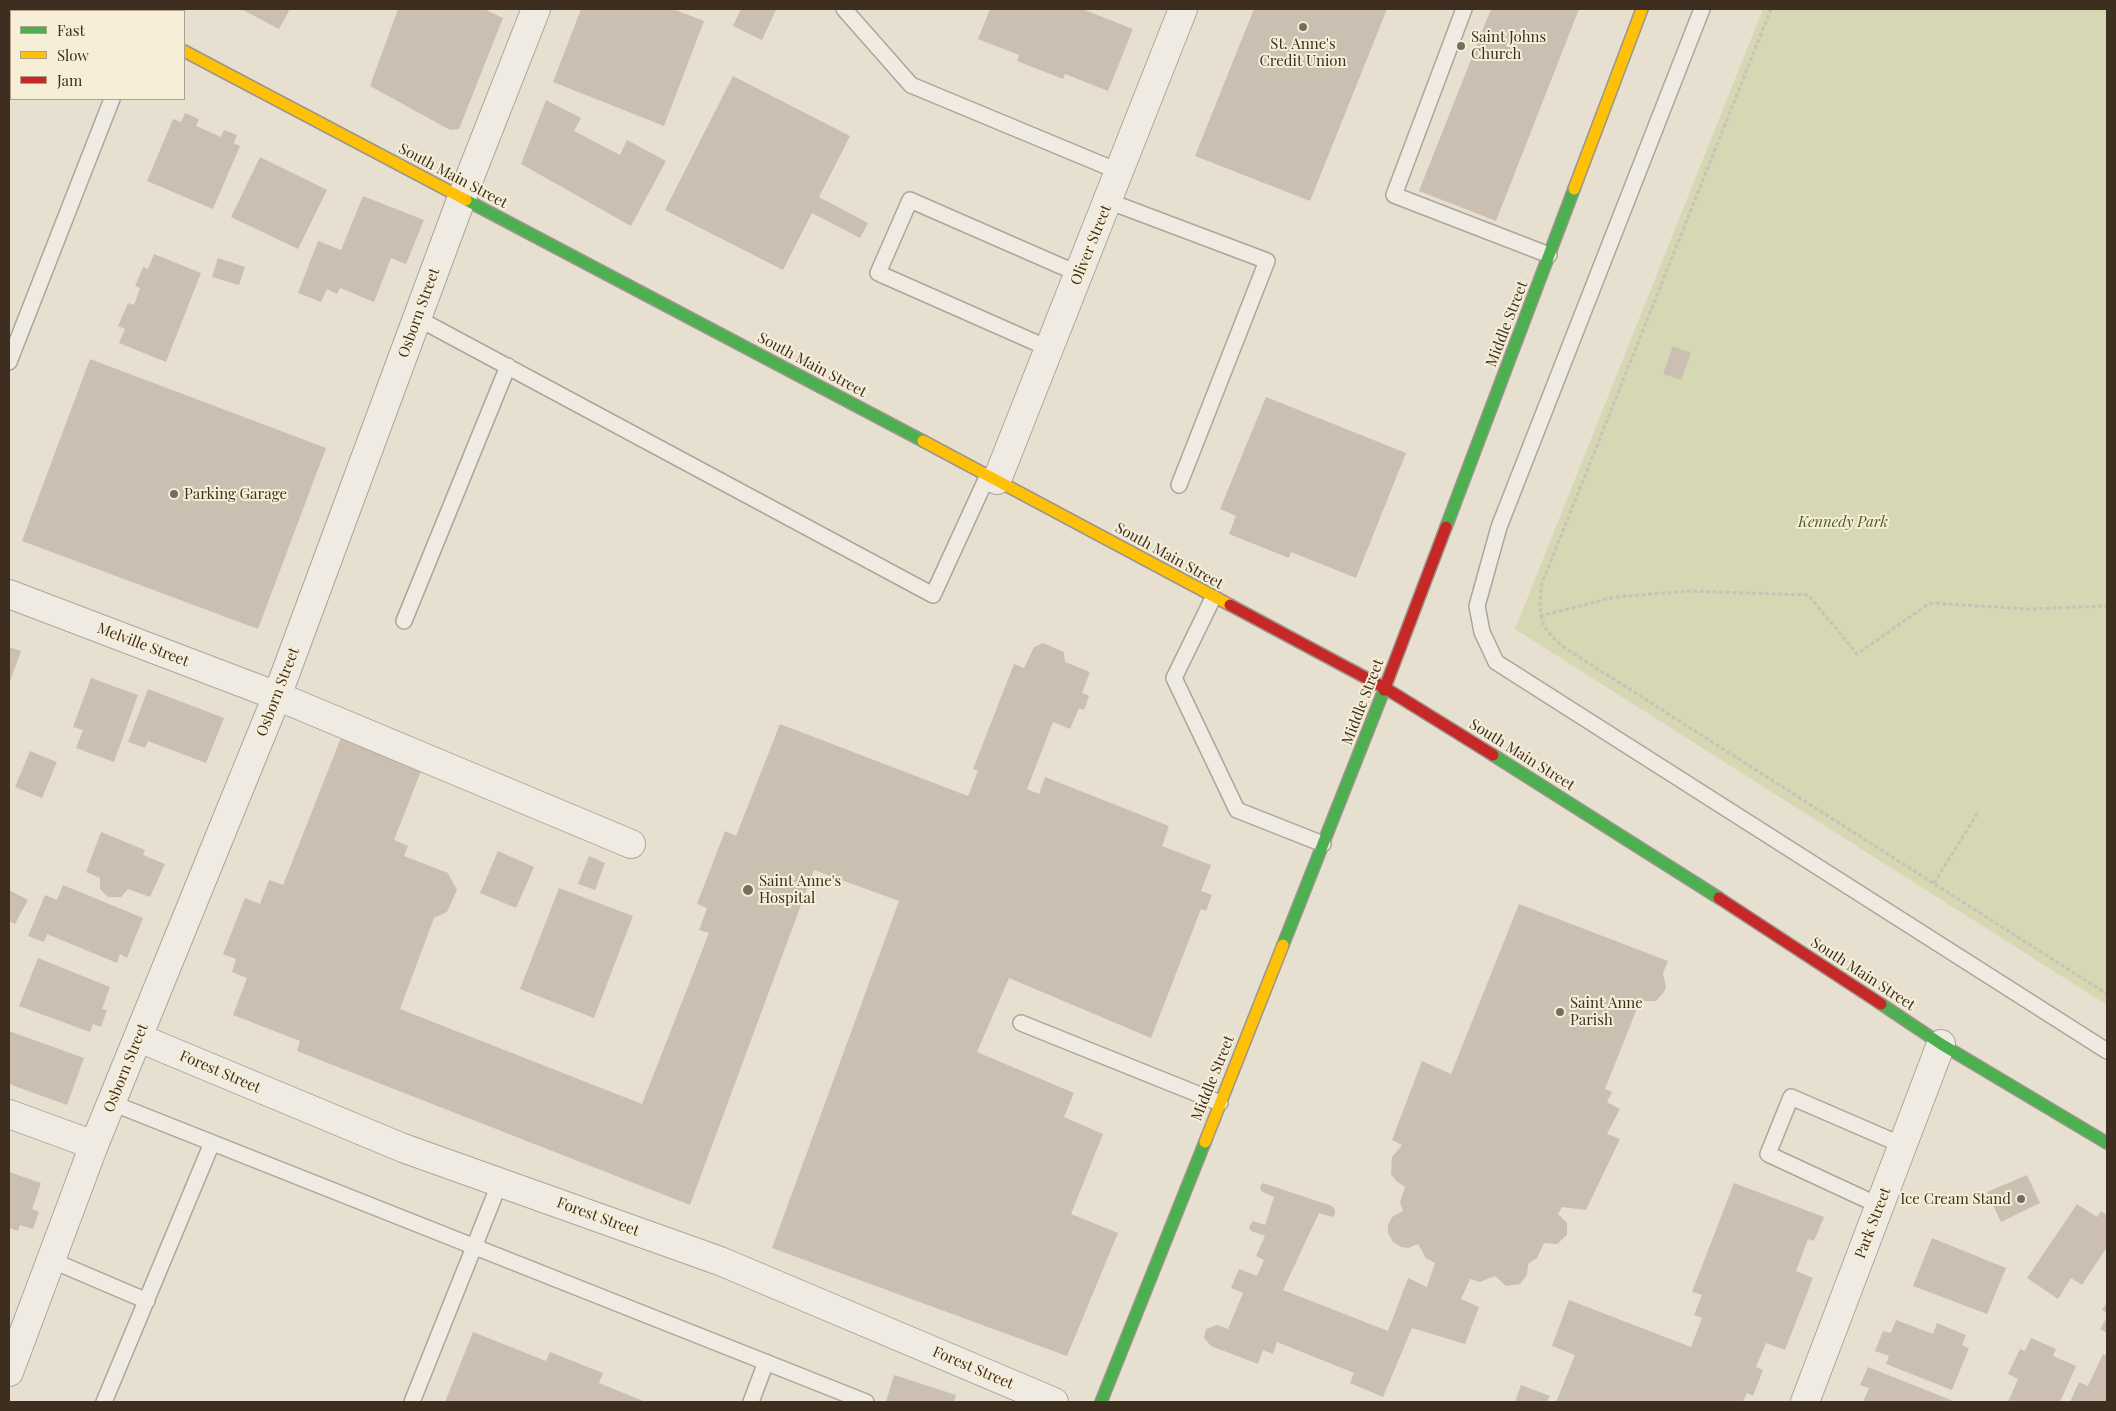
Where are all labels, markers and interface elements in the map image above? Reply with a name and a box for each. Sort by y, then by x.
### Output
legend [10,10,185,100]
text: Fast [57,20,85,40]
marker: St. Anne's Credit Union [1297,21,1309,33]
place label: Saint Johns Church [1471,28,1546,63]
place label: St. Anne's Credit Union [1260,35,1346,70]
marker: Saint Johns Church [1455,40,1467,52]
text: Slow [57,45,89,65]
text: Jam [57,70,82,90]
street label: South Main Street [395,140,511,212]
street label: Oliver Street [1067,202,1115,288]
street label: Osborn Street [394,266,444,360]
street label: Middle Street [1482,278,1532,370]
street label: South Main Street [754,329,870,401]
place label: Parking Garage [184,485,287,503]
marker: Parking Garage [168,488,180,500]
park label: Kennedy Park [1798,513,1888,531]
street label: South Main Street [1112,519,1226,593]
street label: Melville Street [95,619,191,671]
street label: Osborn Street [253,645,303,739]
street label: Middle Street [1338,656,1388,748]
street label: South Main Street [1466,715,1578,795]
place label: Saint Anne's Hospital [759,872,841,907]
marker: Saint Anne's Hospital [741,883,755,897]
street label: South Main Street [1807,934,1919,1014]
place label: Saint Anne Parish [1570,994,1643,1029]
marker: Saint Anne Parish [1554,1006,1566,1018]
street label: Osborn Street [100,1021,152,1115]
street label: Middle Street [1188,1033,1238,1123]
street label: Forest Street [177,1047,263,1097]
street label: Park Street [1851,1185,1895,1261]
place label: Ice Cream Stand [1900,1190,2011,1208]
marker: Ice Cream Stand [2015,1193,2027,1205]
street label: Forest Street [554,1194,642,1240]
street label: Forest Street [930,1343,1016,1393]

